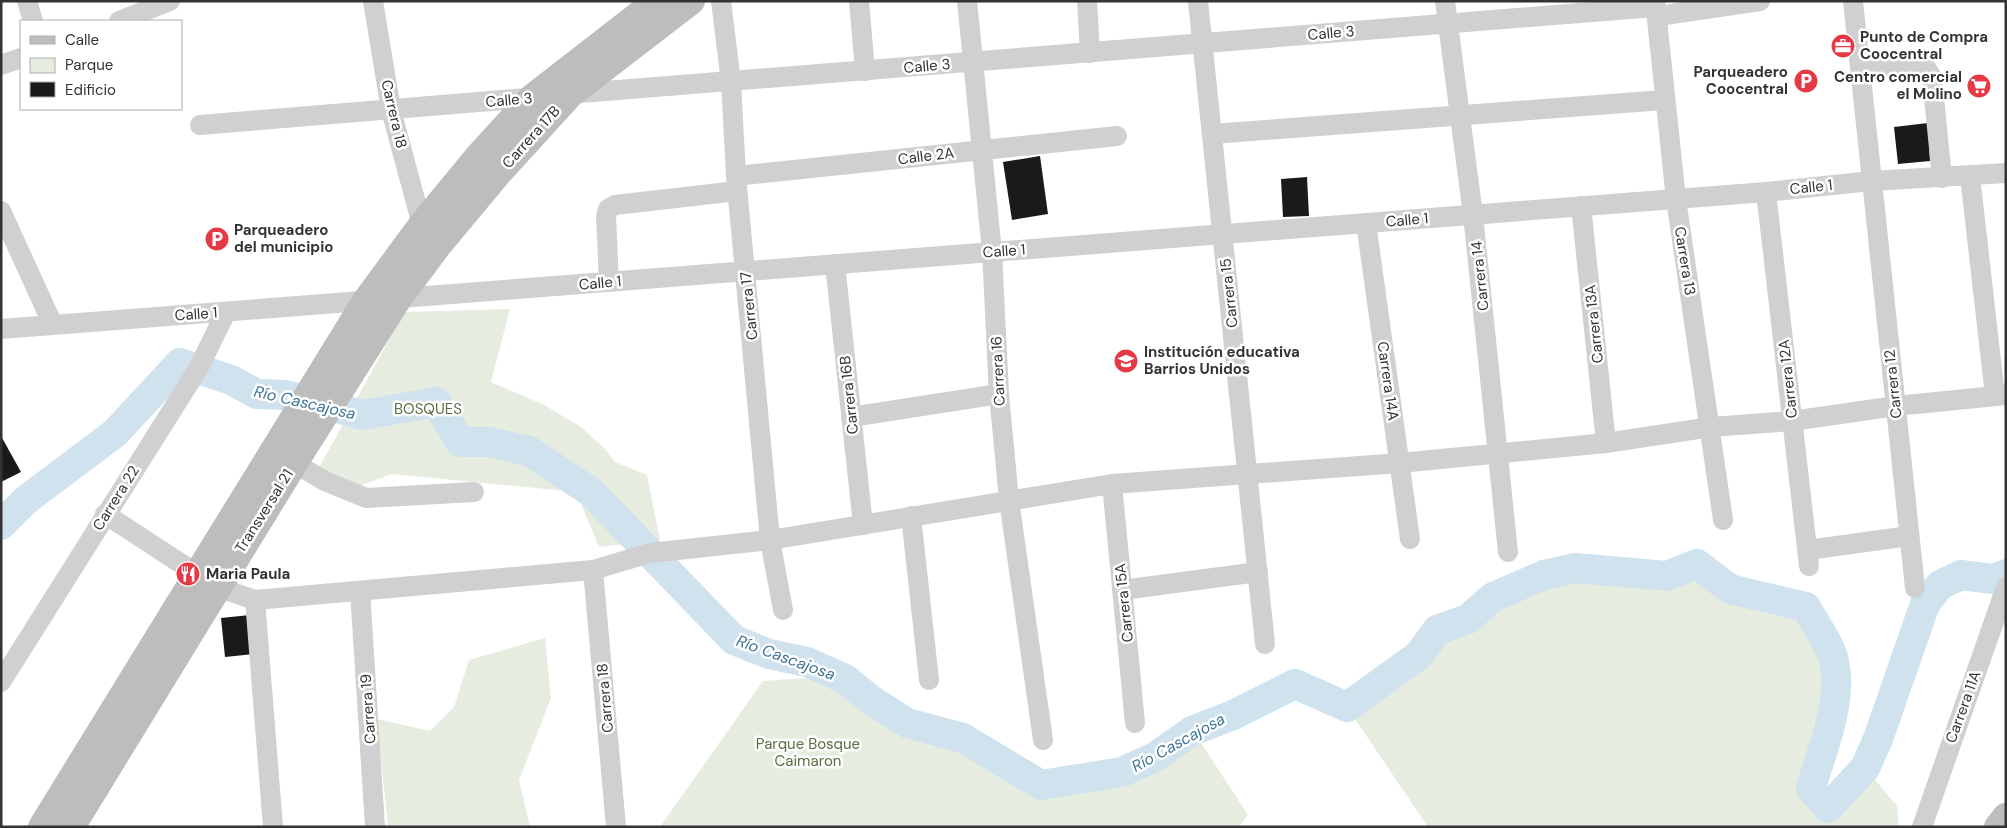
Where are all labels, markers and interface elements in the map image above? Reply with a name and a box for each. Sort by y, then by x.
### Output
legend [20,20,182,110]
street label: Calle 3 [1307,21,1355,45]
place label: Punto de Compra Coocentral [1860,27,1988,64]
text: Calle [65,30,99,50]
office icon: Punto de Compra Coocentral [1830,33,1856,59]
street label: Calle 3 [903,54,951,78]
text: Parque [65,55,113,75]
place label: Parqueadero Coocentral [1694,62,1788,99]
place label: Centro comercial el Molino [1834,67,1962,104]
parking icon: Parqueadero Coocentral [1793,68,1819,94]
supermarket icon: Centro comercial el Molino [1966,73,1992,99]
street label: Carrera 18 [376,78,412,150]
text: Edificio [65,80,116,100]
street label: Calle 3 [485,88,533,112]
street label: Carrera 17B [498,101,564,173]
street label: Calle 2A [897,143,955,169]
street label: Calle 1 [1789,175,1833,199]
street label: Calle 1 [1385,208,1429,232]
place label: Parqueadero del municipio [234,220,333,257]
street label: Carrera 13 [1670,225,1700,297]
parking icon: Parqueadero del municipio [204,226,230,252]
street label: Calle 1 [982,240,1026,262]
street label: Carrera 14 [1466,240,1494,312]
street label: Carrera 15 [1215,257,1243,329]
street label: Calle 1 [578,271,622,295]
street label: Carrera 17 [735,271,763,341]
street label: Carrera 13A [1580,284,1608,364]
street label: Calle 1 [174,303,218,325]
street label: Carrera 16 [986,335,1010,407]
street label: Carrera 12A [1774,339,1802,419]
street label: Carrera 14A [1373,340,1403,422]
place label: Institución educativa Barrios Unidos [1144,342,1300,379]
school or university icon: Institución educativa Barrios Unidos [1113,348,1139,374]
street label: Carrera 12 [1879,349,1907,419]
street label: Carrera 16B [835,355,863,435]
water label: Río Cascajosa [252,381,358,424]
park label: BOSQUES [394,399,462,419]
street label: Carrera 22 [88,462,144,534]
street label: Transversal 21 [230,465,298,557]
restaurant icon: Maria Paula [175,561,201,587]
street label: Carrera 15A [1110,563,1138,643]
place label: Maria Paula [206,564,290,584]
water label: Río Cascajosa [733,630,838,685]
street label: Carrera 18 [592,662,618,734]
street label: Carrera 11A [1941,668,1985,746]
street label: Carrera 19 [356,673,380,745]
water label: Río Cascajosa [1128,708,1229,777]
park label: Parque Bosque Caimaron [756,734,860,771]

